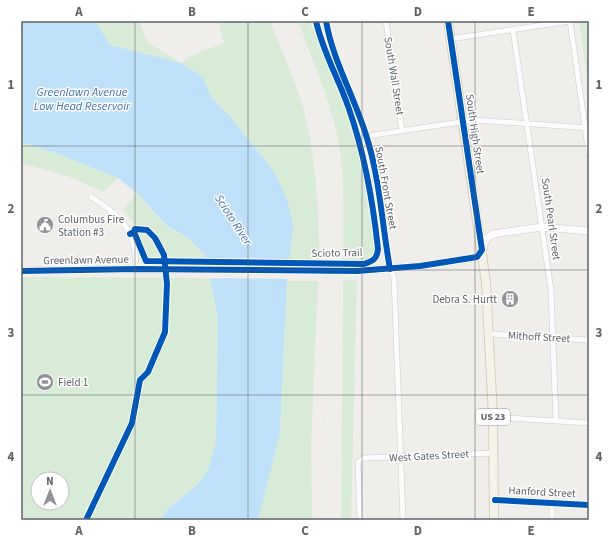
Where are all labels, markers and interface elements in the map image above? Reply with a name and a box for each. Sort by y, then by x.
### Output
text: A [74,3,83,21]
text: B [188,3,196,21]
text: C [301,3,309,21]
text: D [414,3,422,21]
text: E [527,3,535,21]
street label: South Wall Street [380,36,408,117]
text: 1 [8,76,15,94]
text: 1 [596,76,603,94]
water label: Greenlawn Avenue Low Head Reservoir [34,84,131,115]
street label: South High Street [462,93,488,175]
street label: South Front Street [371,145,401,231]
street label: South Pearl Street [538,177,564,261]
water label: Scioto River [210,191,256,249]
text: 2 [8,200,15,218]
text: 2 [596,200,603,218]
place label: Columbus Fire Station #3 [58,212,125,240]
public building icon: Columbus Fire Station #3 [35,215,55,235]
street label: Scioto Trail [311,245,363,261]
street label: Greenlawn Avenue [43,252,130,268]
building icon: Debra S. Hurtt [500,289,520,309]
place label: Debra S. Hurtt [432,292,497,307]
text: 3 [8,324,15,342]
text: 3 [596,324,603,342]
street label: Mithoff Street [507,328,571,346]
sports icon: Field 1 [35,372,55,392]
place label: Field 1 [58,375,88,390]
road number: US 23 [476,409,510,425]
street label: West Gates Street [389,446,470,466]
text: 4 [8,448,15,466]
text: 4 [596,448,603,466]
north arrow [30,471,70,511]
text: N [46,474,54,489]
street label: Hanford Street [508,483,576,501]
text: A [74,522,83,540]
text: B [188,522,196,540]
text: C [301,522,309,540]
text: D [414,522,422,540]
text: E [527,522,535,540]

